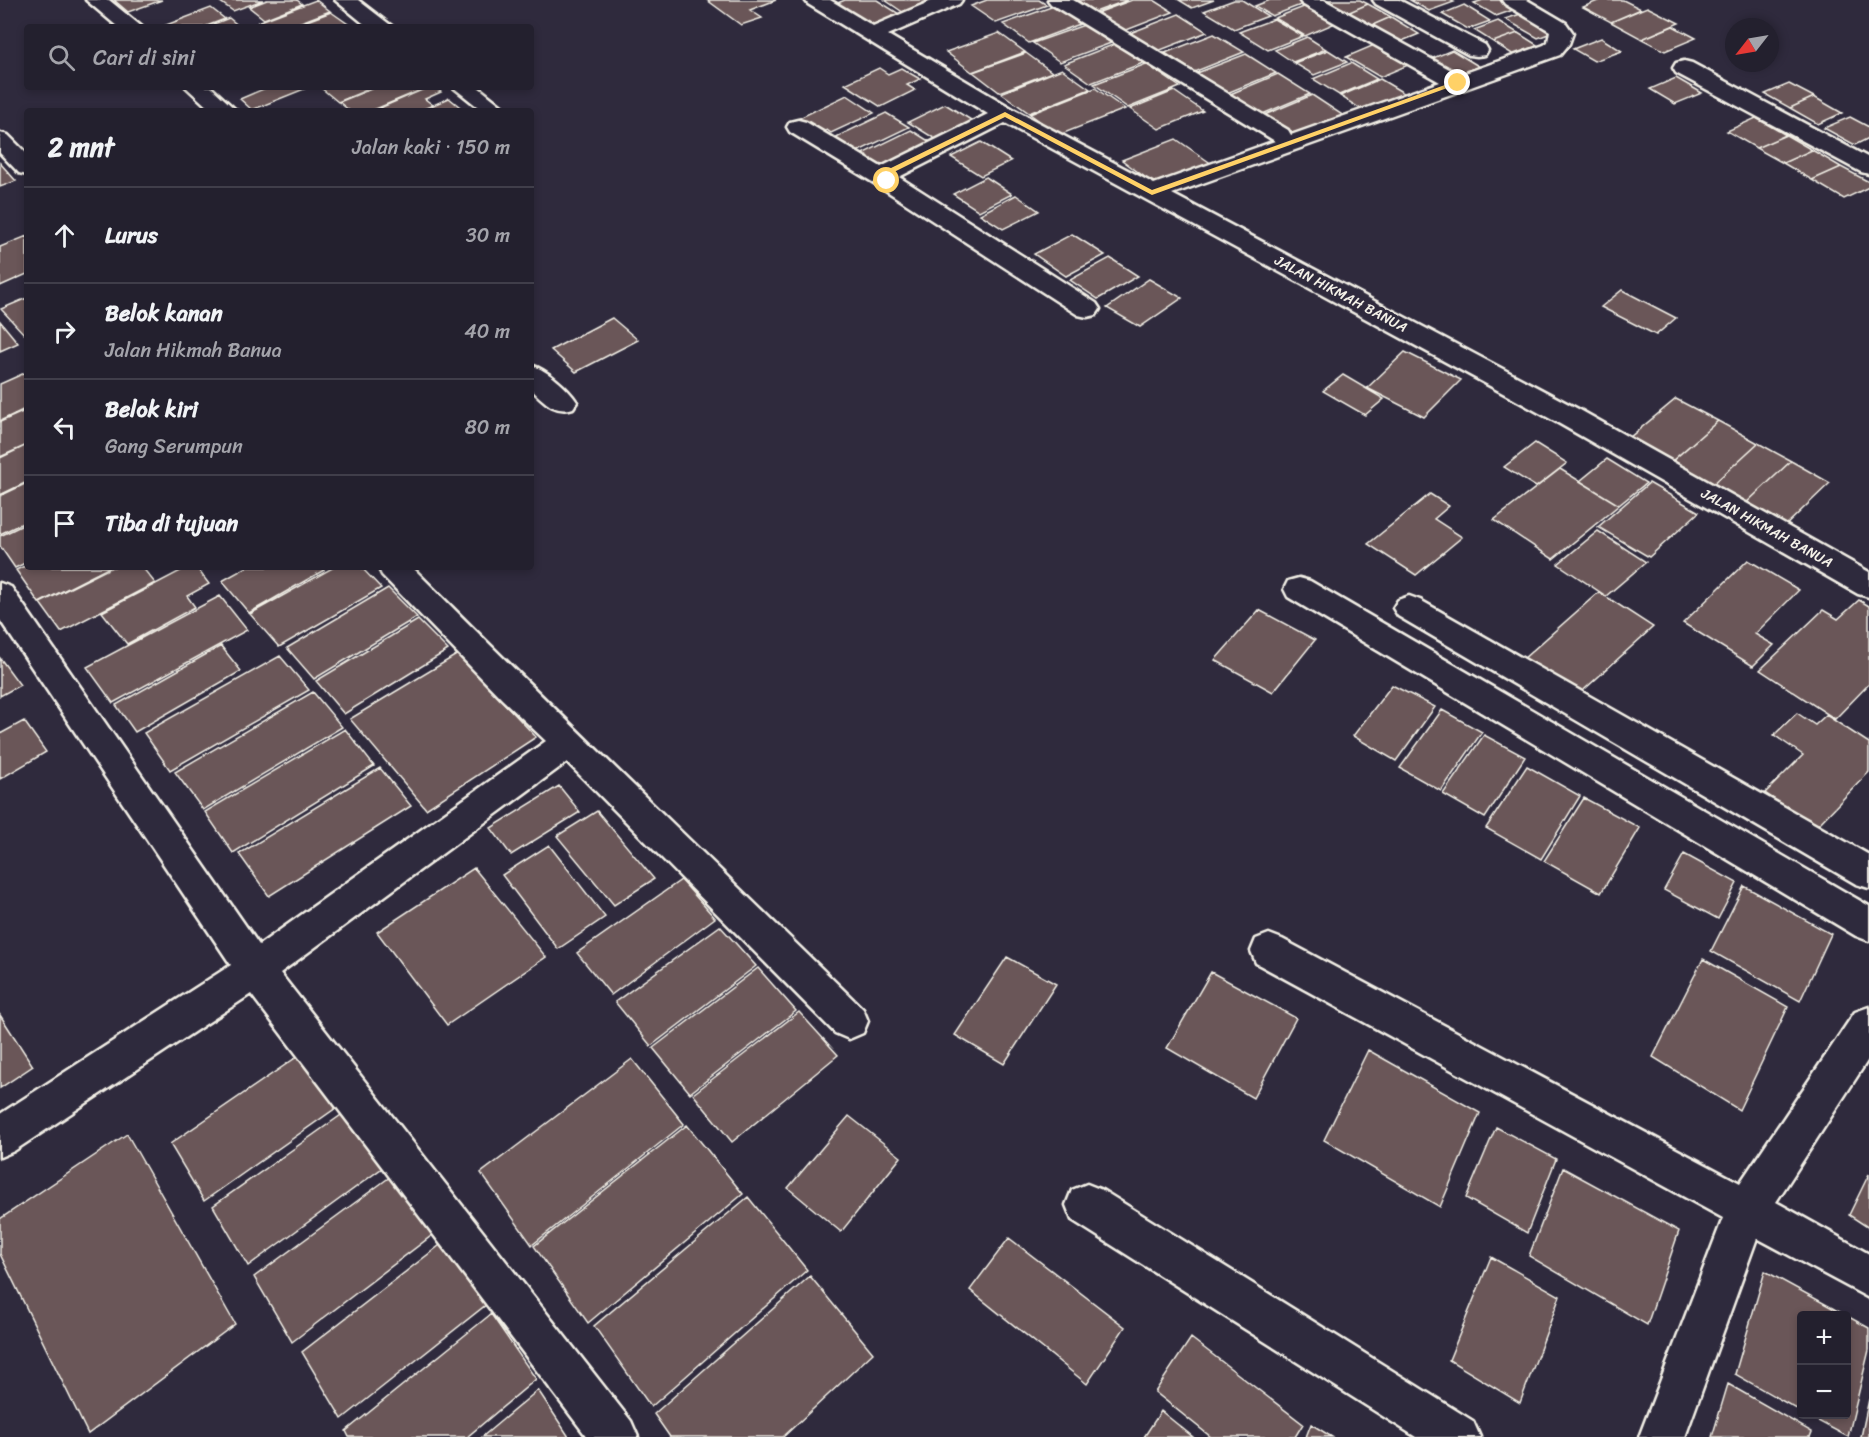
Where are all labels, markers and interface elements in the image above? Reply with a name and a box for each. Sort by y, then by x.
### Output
north arrow [1725,18,1779,72]
search box [24,24,534,90]
text: Cari di sini [93,38,195,77]
icon: search [45,41,78,74]
route end [1444,69,1470,95]
text: 2 mnt [48,124,114,170]
text: Jalan kaki · 150 m [352,130,510,165]
route start [873,167,899,193]
text: Lurus [105,216,158,255]
text: 30 m [466,218,510,253]
icon: ahead [48,219,81,252]
street label: JALAN HIKMAH BANUA [1269,248,1412,340]
text: Belok kanan [105,294,223,333]
text: 40 m [464,314,510,349]
icon: right [48,315,81,348]
text: Jalan Hikmah Banua [105,333,282,368]
text: Belok kiri [105,390,198,429]
text: 80 m [465,410,510,445]
icon: left [48,411,81,444]
text: Gang Serumpun [105,429,243,464]
street label: JALAN HIKMAH BANUA [1696,481,1838,575]
text: Tiba di tujuan [105,504,238,543]
icon: arrive [48,507,81,540]
map controls [1797,1311,1851,1419]
button: + [1797,1311,1851,1365]
button: − [1797,1365,1851,1419]

